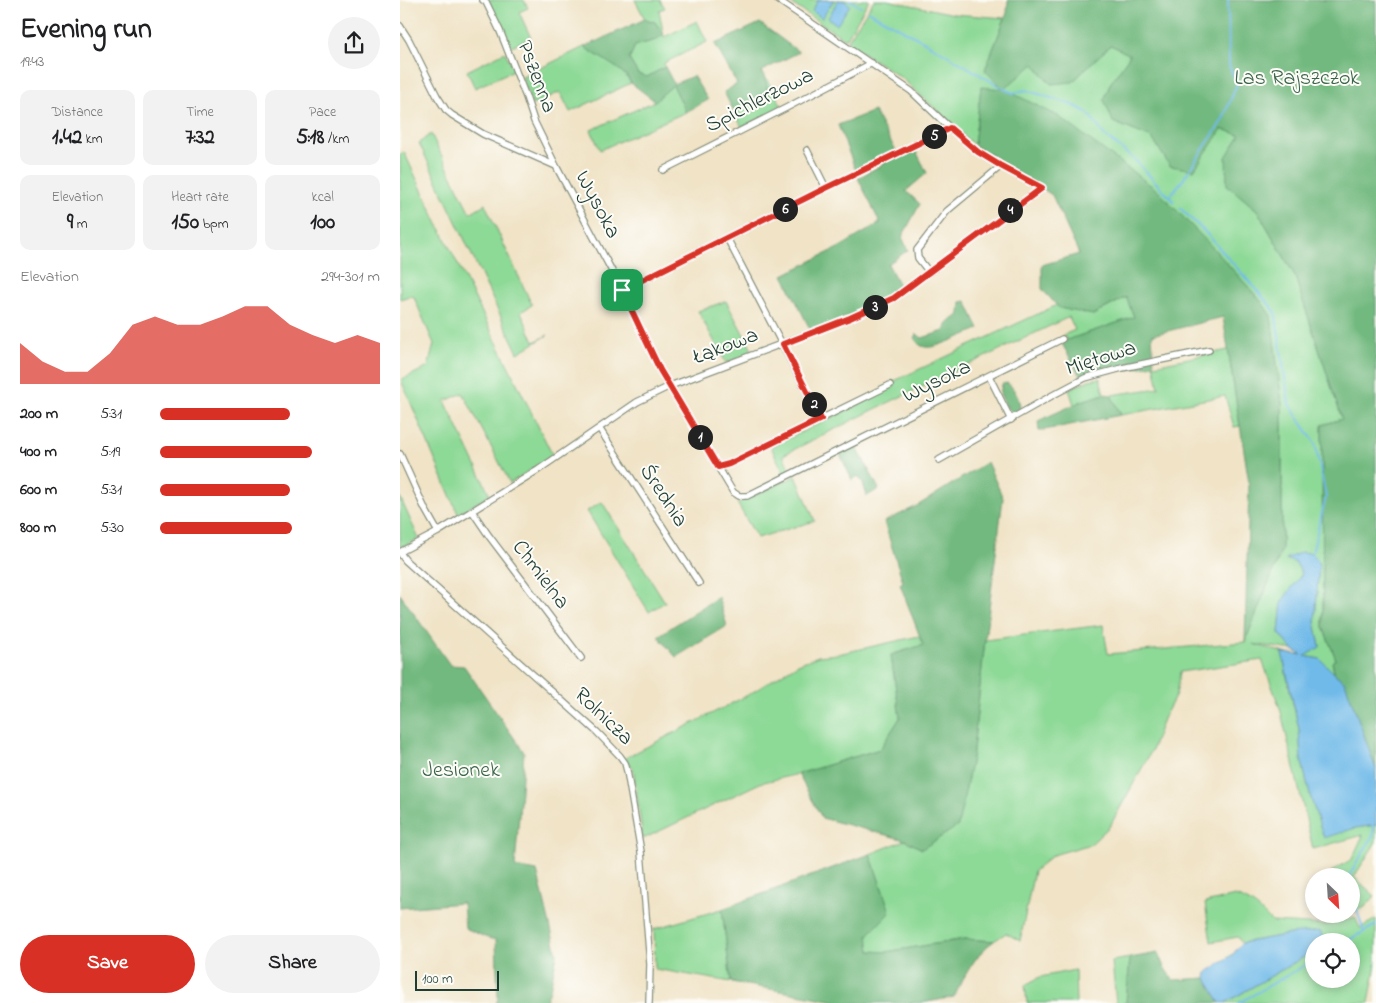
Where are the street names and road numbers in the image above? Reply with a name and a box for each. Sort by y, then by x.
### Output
street label: Pszenna [508,36,564,118]
street label: Spichlerzowa [700,60,820,142]
street label: Wysoka [565,165,628,245]
street label: Łąkowa [688,320,763,374]
street label: Miętowa [1062,333,1140,385]
street label: Wysoka [897,352,977,413]
street label: Średnia [631,458,695,534]
street label: Chmielna [503,533,577,617]
street label: Rolnicza [566,680,640,754]

